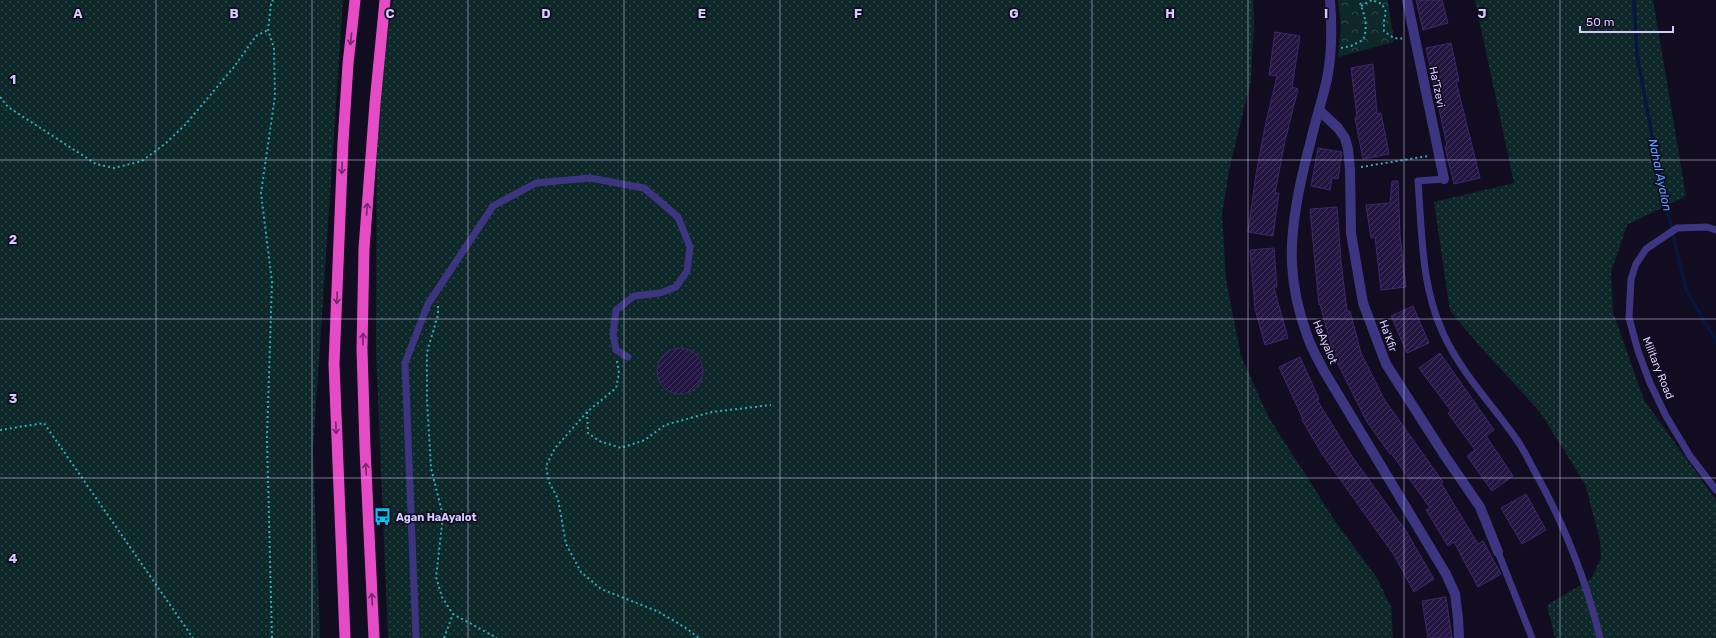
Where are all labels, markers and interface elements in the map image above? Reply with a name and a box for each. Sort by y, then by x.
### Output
text: A [73,6,83,21]
text: B [229,6,239,21]
text: C [385,6,395,21]
text: D [541,6,551,21]
text: E [698,6,706,21]
text: F [854,6,862,21]
text: G [1009,6,1019,21]
text: H [1165,6,1175,21]
text: I [1324,6,1328,21]
text: J [1478,6,1486,21]
scale bar [1580,8,1673,34]
text: 50 m [1586,15,1614,29]
one-way arrow [347,32,355,45]
street label: Ha'Tzevi [1426,65,1448,109]
text: 1 [10,72,16,87]
water label: Nahal Ayalon [1645,137,1675,213]
one-way arrow [338,161,346,174]
one-way arrow [364,203,371,216]
text: 2 [9,232,17,247]
one-way arrow [333,291,341,304]
street label: HaAyalot [1310,318,1340,366]
street label: Ha'Kfir [1376,318,1400,354]
one-way arrow [359,333,367,346]
street label: Military Road [1640,335,1676,401]
text: 3 [9,391,18,406]
one-way arrow [332,421,340,434]
one-way arrow [362,463,369,476]
bus stop icon: Agan HaAyalot [373,507,393,527]
place label: Agan HaAyalot [396,511,477,524]
text: 4 [9,551,18,566]
one-way arrow [368,593,376,606]

